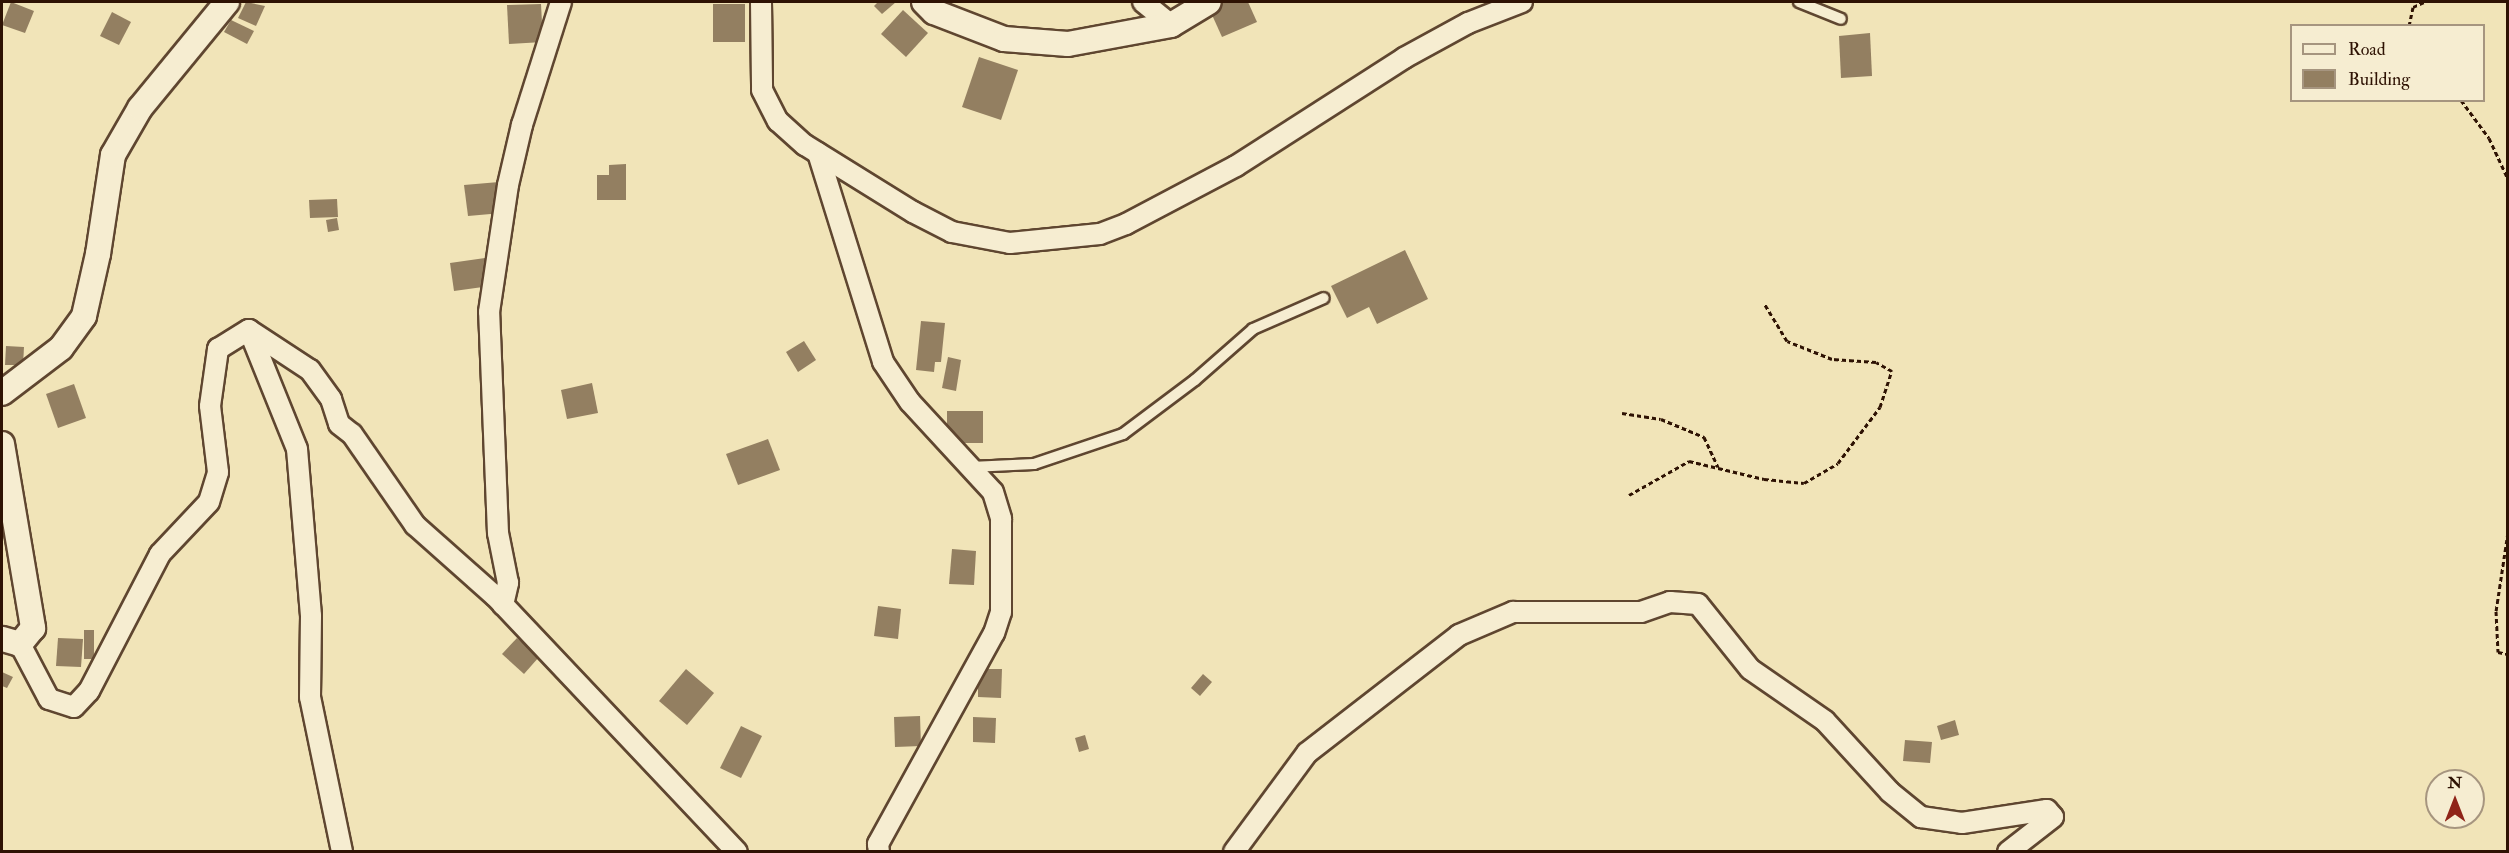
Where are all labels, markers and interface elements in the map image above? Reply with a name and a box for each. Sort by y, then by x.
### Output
legend [2290,24,2485,102]
text: Road [2348,38,2386,61]
text: Building [2348,68,2410,91]
north arrow [2425,769,2485,829]
text: N [2448,773,2462,793]

